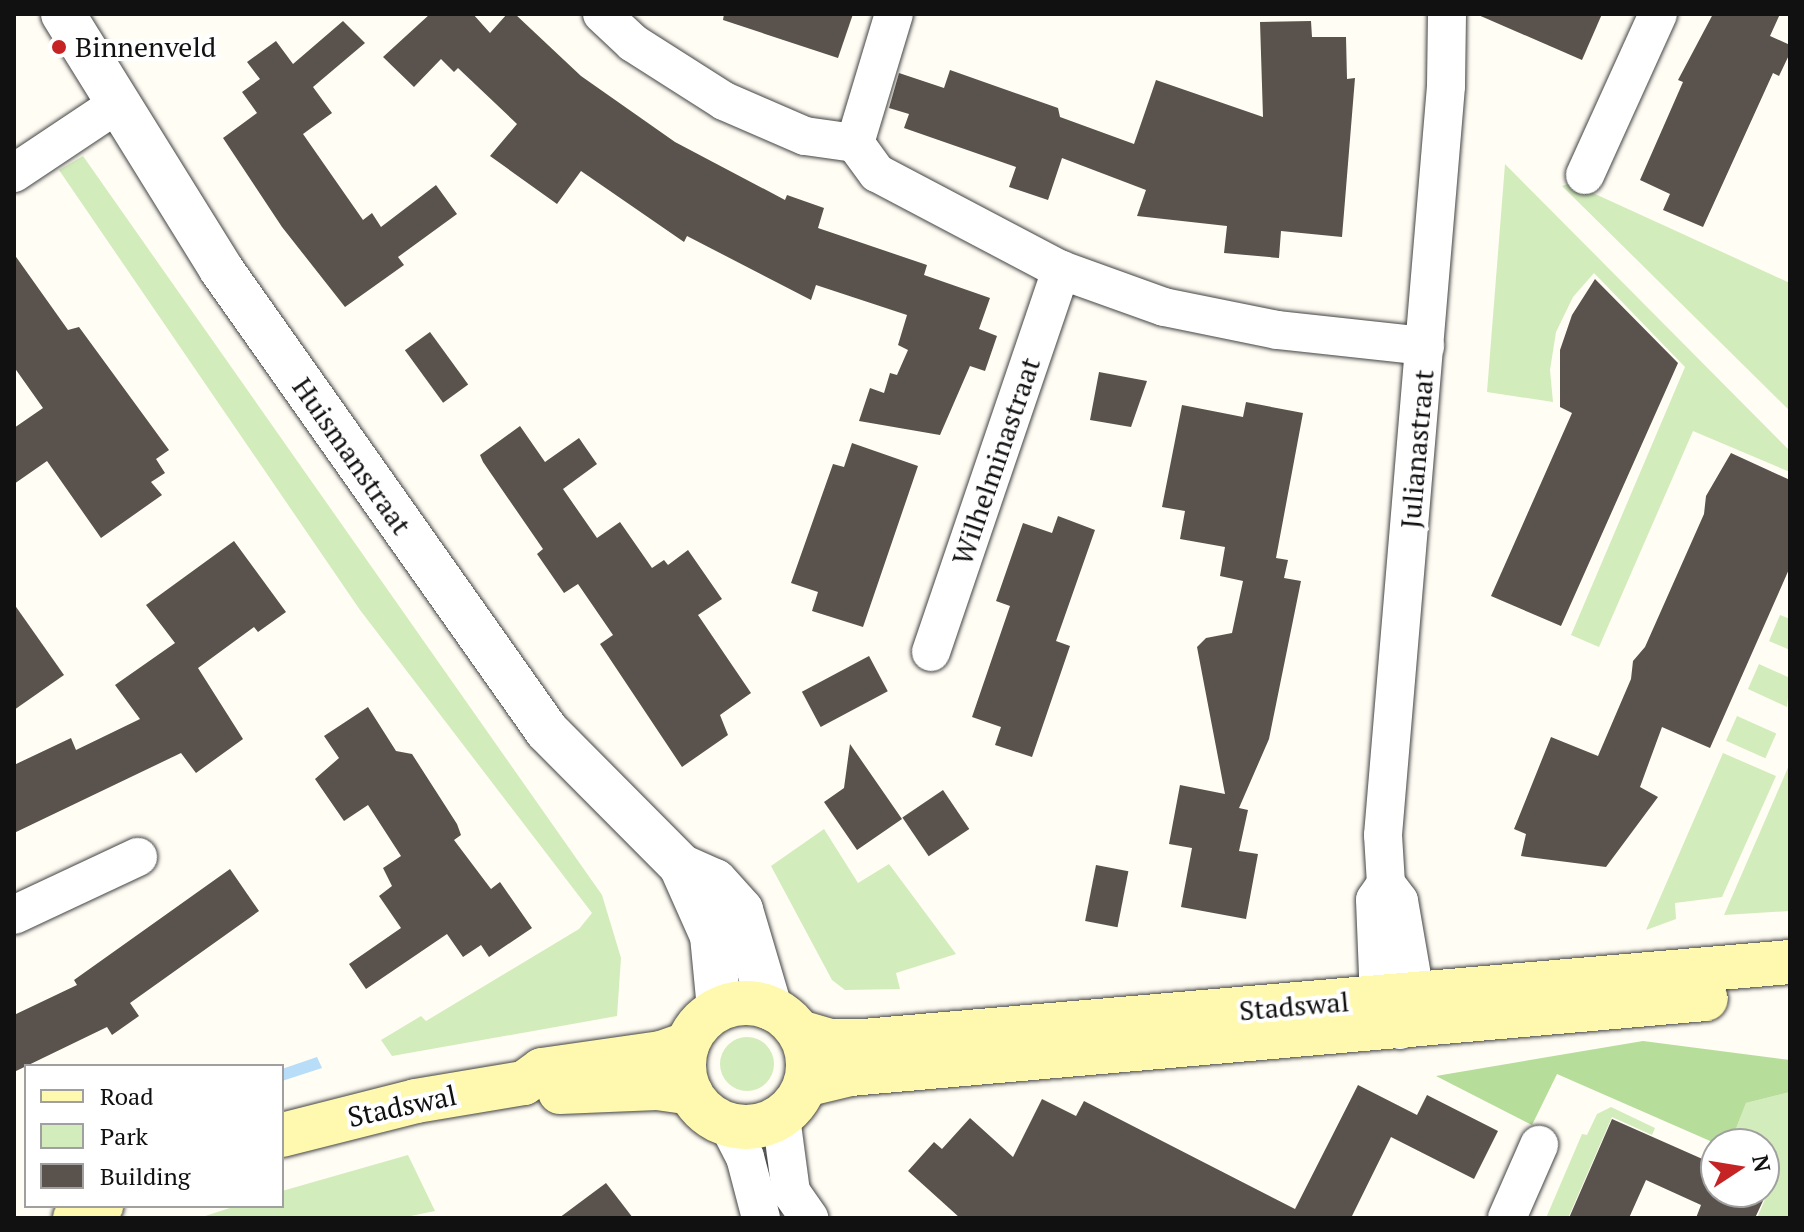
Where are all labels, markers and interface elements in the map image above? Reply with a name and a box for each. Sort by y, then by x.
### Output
place label: Binnenveld [75,30,216,64]
marker: Binnenveld [50,38,68,56]
street label: Wilhelminastraat [945,353,1047,569]
street label: Julianastraat [1393,368,1441,530]
street label: Huismanstraat [286,371,418,541]
street label: Stadswal [1238,984,1350,1028]
legend [24,1064,284,1208]
street label: Stadswal [345,1078,459,1134]
text: Road [100,1080,154,1112]
text: Park [100,1120,148,1152]
north arrow [1700,1128,1780,1208]
text: N [1746,1152,1778,1174]
text: Building [100,1160,190,1192]

